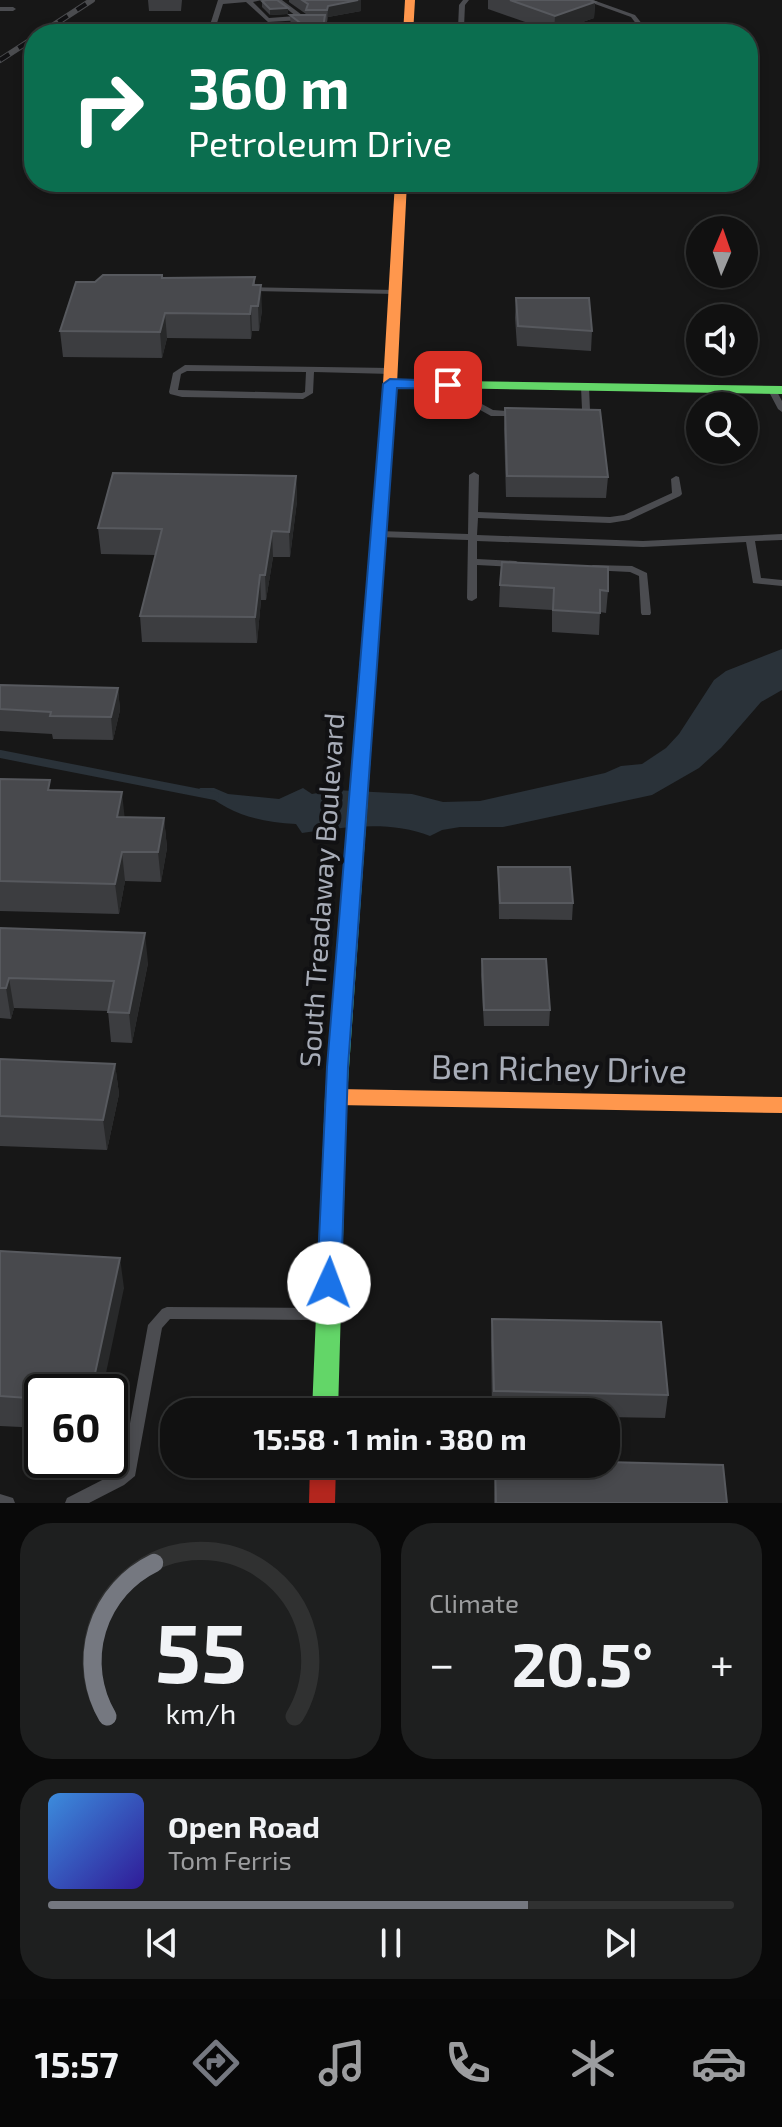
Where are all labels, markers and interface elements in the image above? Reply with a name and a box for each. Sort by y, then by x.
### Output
text: 360 m [188,53,350,120]
icon: right [56,56,160,160]
text: Petroleum Drive [188,121,452,164]
north arrow [686,216,758,288]
map controls [686,216,758,464]
button: sound [686,304,758,376]
pin [414,351,482,419]
icon: arrive [426,363,470,407]
button: search [686,392,758,464]
street label: South Treadaway Boulevard [292,712,350,1068]
street label: Ben Richey Drive [431,1045,687,1090]
position arrow [287,1241,371,1325]
speed limit sign: 60 [24,1374,128,1478]
text: 15:58 · 1 min · 380 m [253,1420,527,1456]
text: Climate [429,1587,519,1618]
text: 55 [155,1600,246,1700]
text: 20.5° [512,1627,653,1699]
text: − [429,1636,455,1689]
text: + [710,1636,734,1689]
text: km/h [165,1695,236,1730]
text: Open Road [168,1808,320,1844]
text: Tom Ferris [168,1844,292,1875]
icon: previous [140,1921,184,1965]
icon: pause [369,1921,413,1965]
icon: next [598,1921,642,1965]
icon: directions [188,2035,244,2091]
icon: music [314,2035,370,2091]
icon: phone [440,2035,496,2091]
icon: climate [565,2035,621,2091]
icon: car [691,2035,747,2091]
text: 15:57 [35,2042,118,2085]

